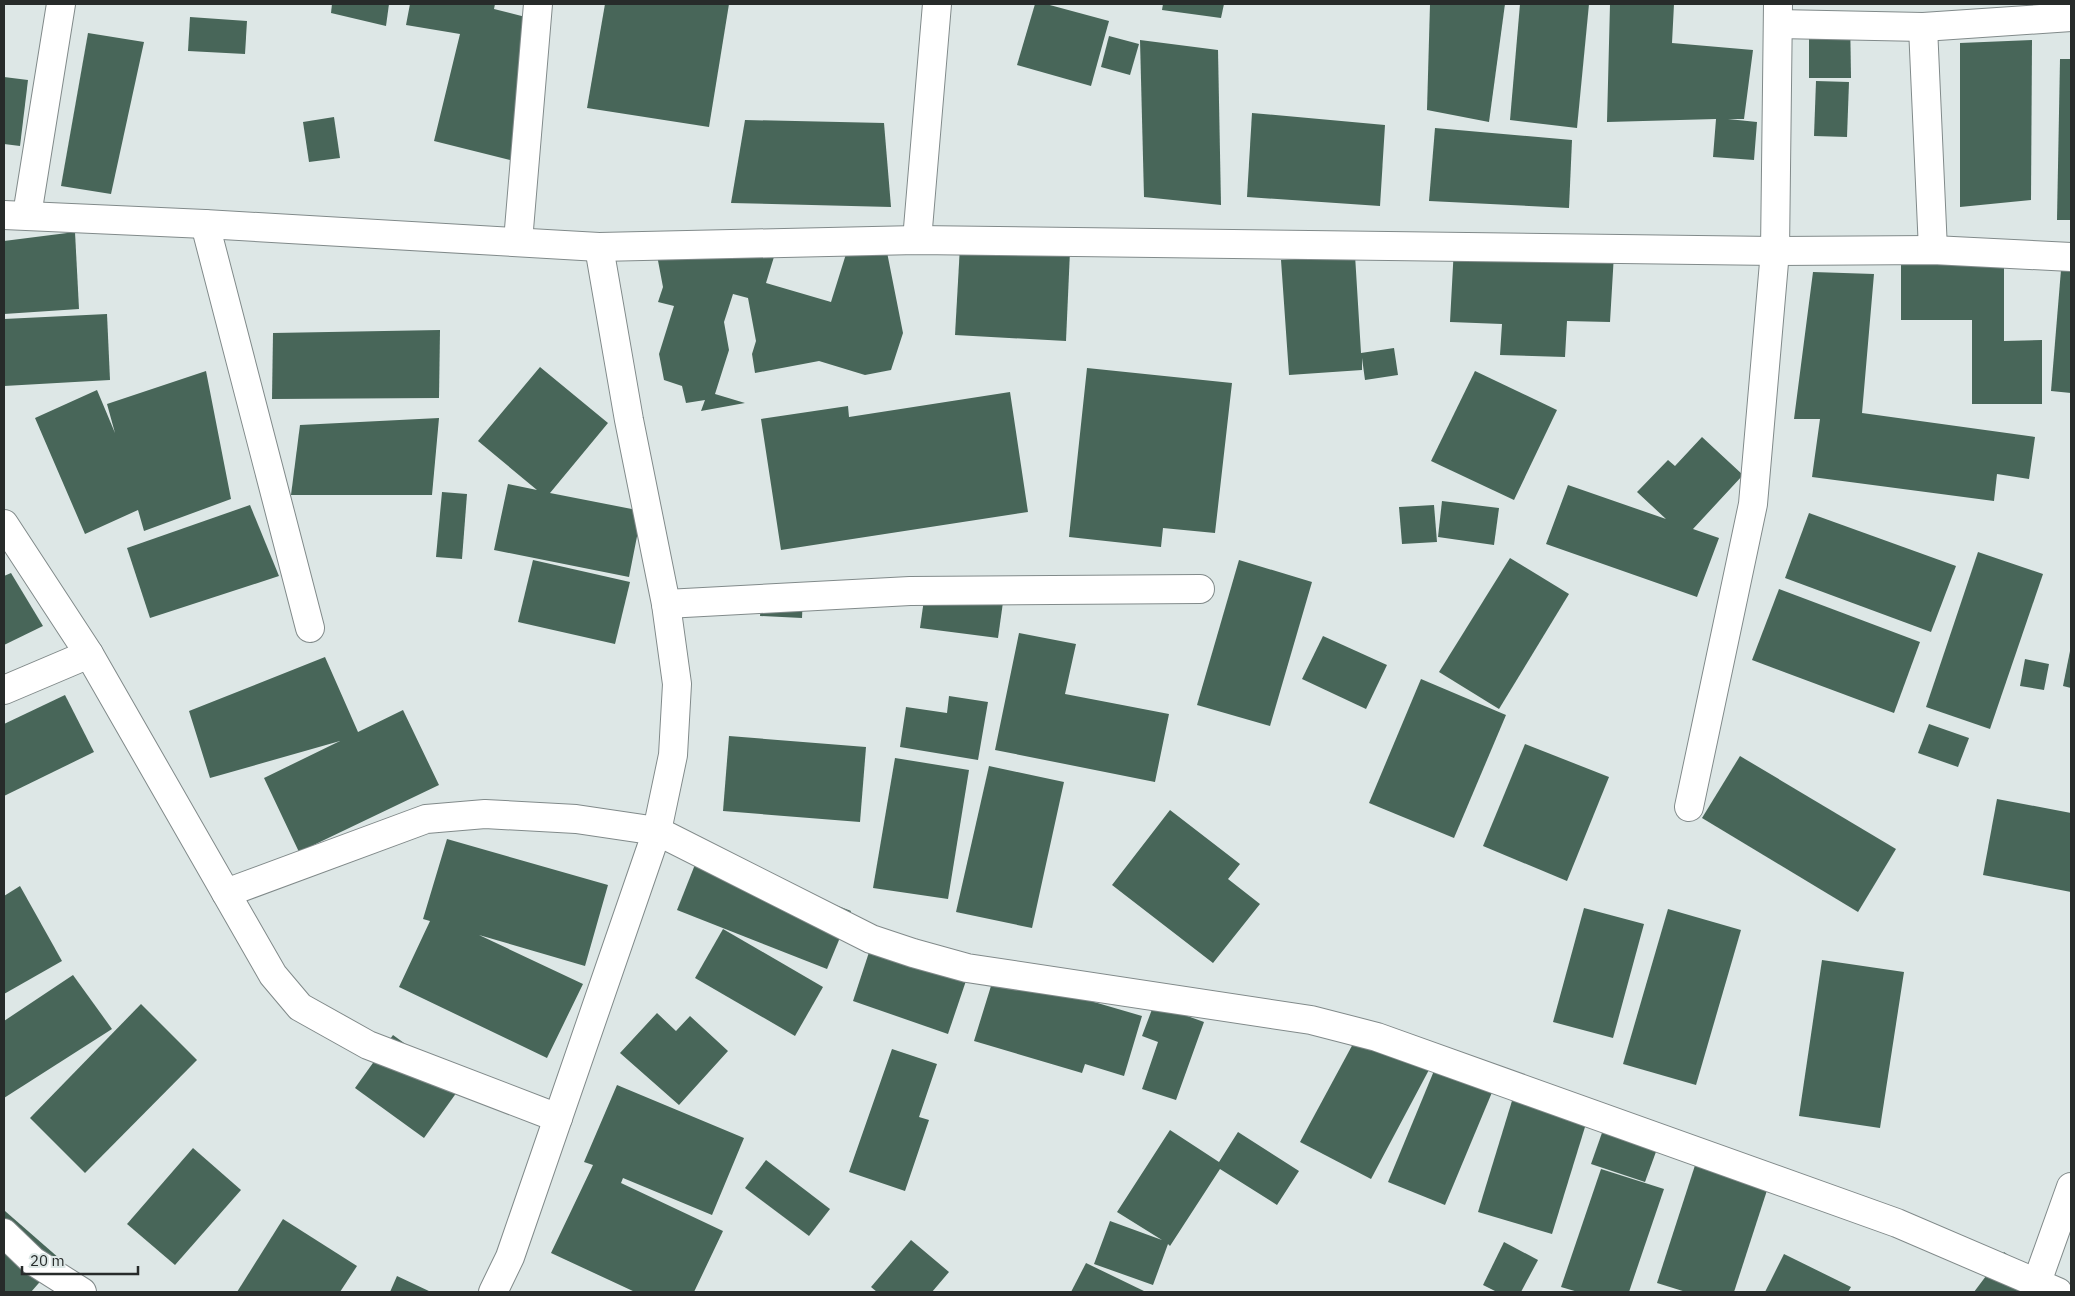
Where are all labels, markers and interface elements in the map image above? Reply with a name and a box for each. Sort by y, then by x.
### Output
scale bar [22,1244,139,1276]
text: 20 m [30,1251,65,1270]

